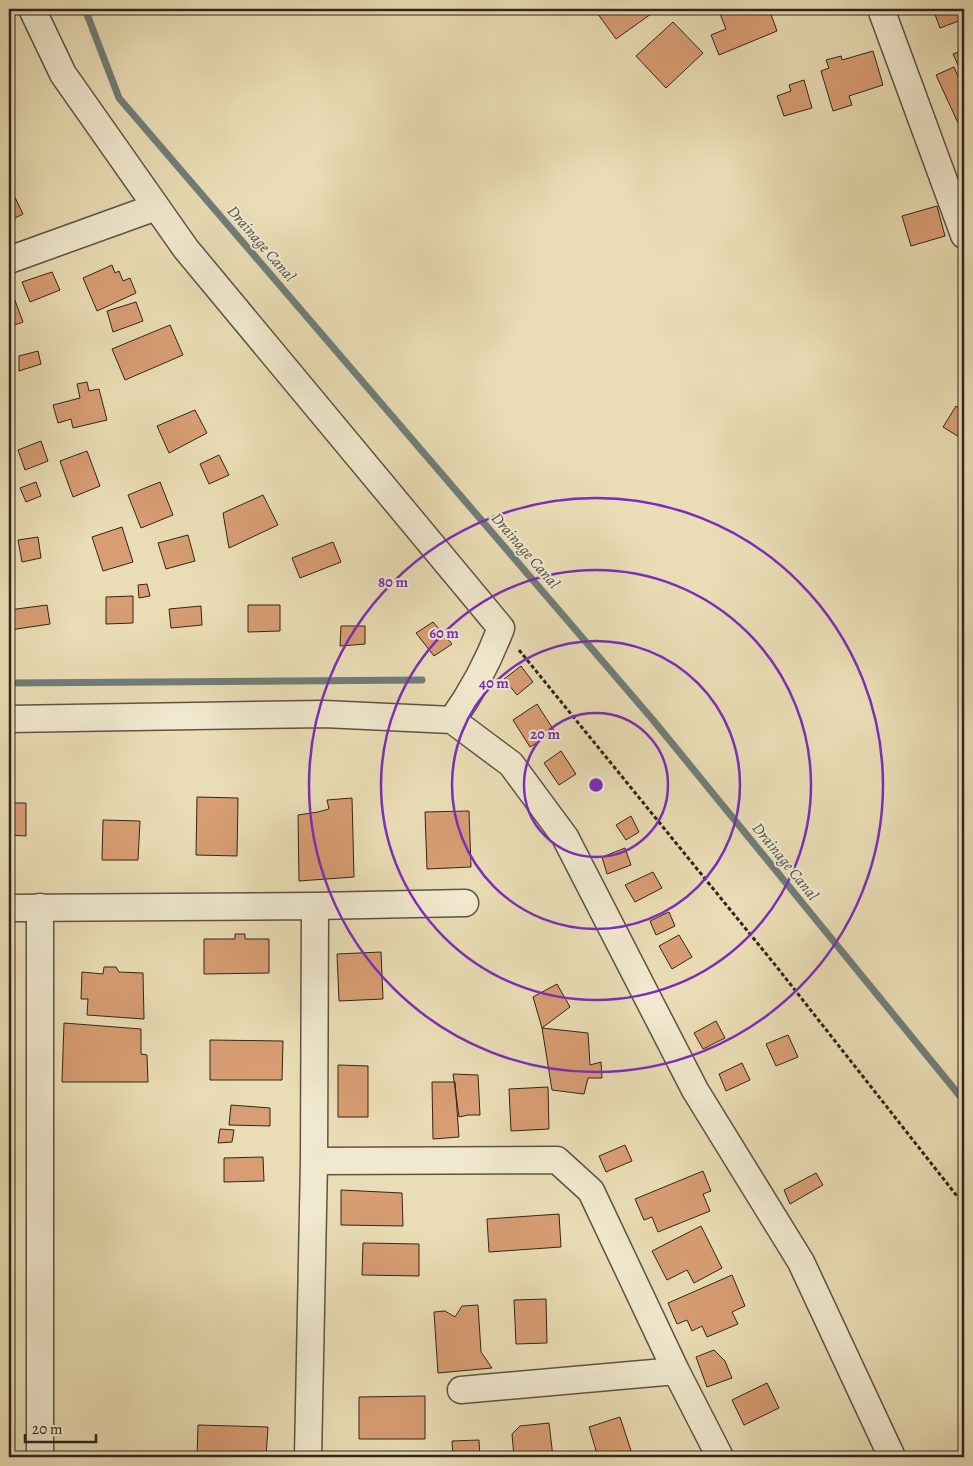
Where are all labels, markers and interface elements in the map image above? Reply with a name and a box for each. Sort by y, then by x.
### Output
water label: Drainage Canal [222,201,301,287]
water label: Drainage Canal [486,508,565,594]
text: 80 m [378,572,408,592]
text: 60 m [429,623,459,643]
text: 40 m [479,673,509,693]
text: 20 m [530,724,560,744]
centre of rings [587,776,605,794]
water label: Drainage Canal [747,818,824,905]
scale bar [25,1411,96,1443]
text: 20 m [32,1419,63,1439]

